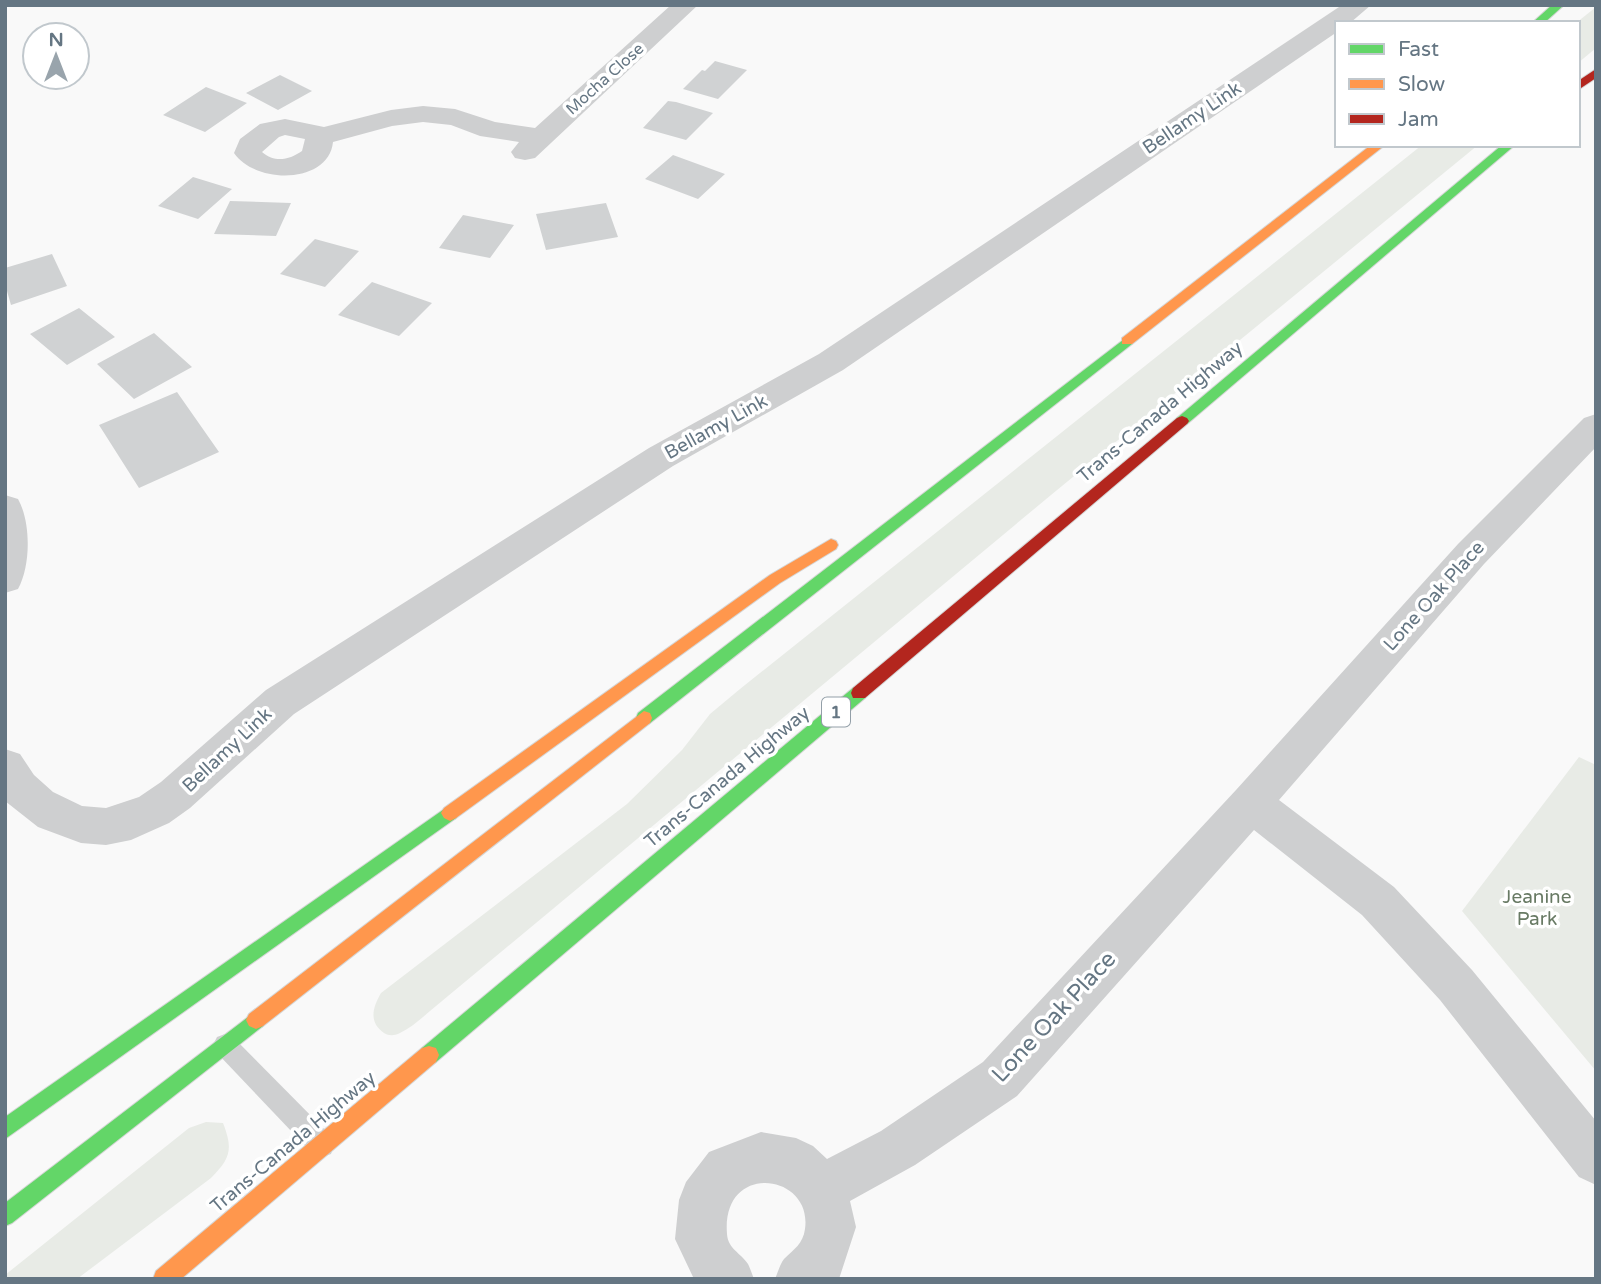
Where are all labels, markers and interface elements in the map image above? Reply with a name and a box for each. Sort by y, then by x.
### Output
north arrow [21,21,91,91]
legend [1335,21,1580,147]
text: N [48,29,64,51]
text: Fast [1398,37,1439,62]
street label: Mocha Close [562,39,648,119]
text: Slow [1398,72,1446,97]
street label: Bellamy Link [1139,77,1245,159]
text: Jam [1398,107,1439,132]
street label: Trans-Canada Highway [1073,337,1247,487]
street label: Bellamy Link [661,390,771,464]
street label: Lone Oak Place [1379,537,1489,655]
road number: 1 [822,698,850,726]
street label: Trans-Canada Highway [640,702,814,852]
street label: Bellamy Link [178,703,276,797]
park label: Jeanine Park [1503,886,1571,930]
street label: Lone Oak Place [986,946,1122,1088]
street label: Trans-Canada Highway [206,1067,380,1217]

